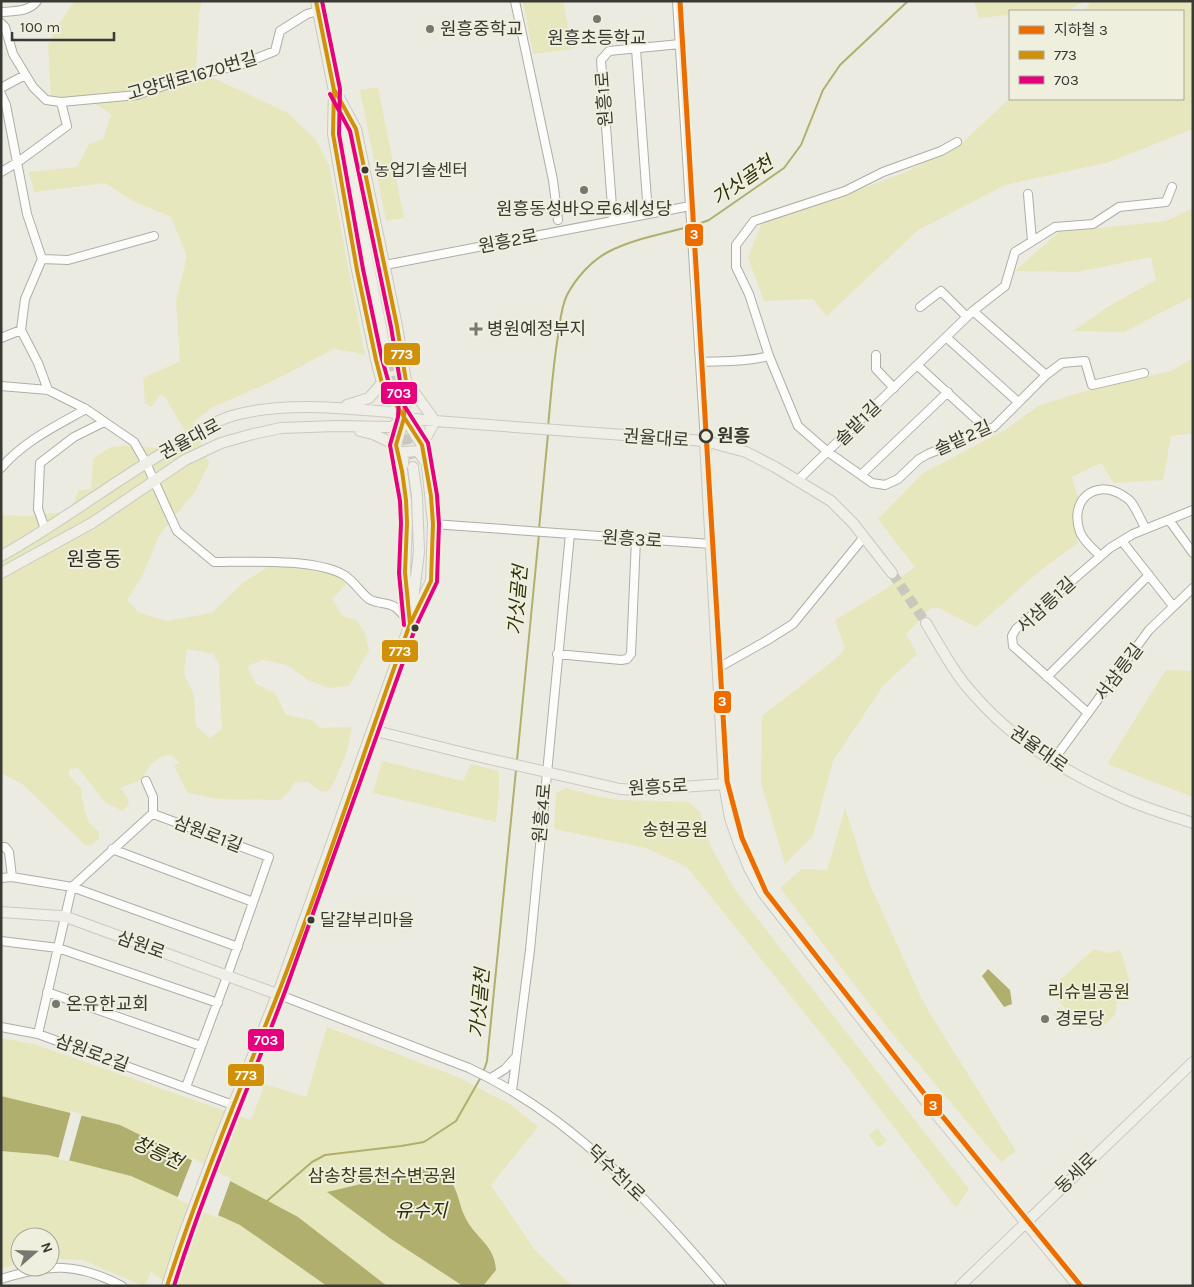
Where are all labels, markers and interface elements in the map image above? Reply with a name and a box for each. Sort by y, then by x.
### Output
scale bar [12,10,115,42]
legend [1009,10,1184,100]
marker: 원흥초등학교 [591,13,603,25]
text: 100 m [20,18,60,36]
place label: 원흥중학교 [440,18,523,40]
text: 지하철 3 [1054,21,1108,39]
marker: 원흥중학교 [424,23,436,35]
place label: 원흥초등학교 [547,27,647,49]
text: 773 [1054,46,1077,64]
street label: 고양대로1670번길 [124,47,260,105]
street label: 원흥1로 [591,70,617,128]
text: 703 [1054,71,1079,89]
water label: 가싯골천 [708,151,779,210]
place label: 농업기술센터 [374,160,468,180]
marker: 농업기술센터 [360,165,370,175]
marker: 원흥동성바오로6세성당 [578,184,590,196]
place label: 원흥동성바오로6세성당 [496,198,672,220]
line badge: 3 [684,223,704,247]
street label: 원흥2로 [476,224,540,258]
text: 3 [690,226,698,243]
place label: 병원예정부지 [487,318,586,340]
marker: 병원예정부지 [469,322,483,336]
line badge: 773 [383,342,421,366]
text: 773 [391,346,413,363]
line badge: 703 [380,381,418,405]
text: 703 [387,385,411,402]
street label: 솔밭1길 [830,396,886,450]
street label: 권율대로 [156,414,224,464]
street label: 솔밭2길 [931,416,995,460]
street label: 권율대로 [622,425,690,451]
place label: 원흥 [717,425,750,447]
marker: 원흥 [699,429,713,443]
street label: 원흥3로 [601,526,663,552]
district label: 원흥동 [66,548,122,571]
water label: 가싯골천 [504,563,532,636]
street label: 서삼릉1길 [1012,572,1080,638]
unlabelled marker [410,623,420,633]
line badge: 773 [381,639,419,663]
street label: 서삼릉길 [1090,639,1148,705]
text: 773 [389,643,411,660]
line badge: 3 [713,690,732,714]
text: 3 [718,693,726,710]
street label: 권율대로 [1006,721,1072,777]
street label: 원흥5로 [628,774,688,800]
street label: 원흥4로 [528,782,556,844]
street label: 삼원로1길 [170,811,246,857]
park label: 송현공원 [642,819,708,841]
place label: 달걀부리마을 [320,910,414,930]
marker: 달걀부리마을 [306,915,316,925]
street label: 삼원로 [114,926,168,964]
water label: 가싯골천 [466,966,494,1039]
park label: 리슈빌공원 [1048,981,1130,1003]
place label: 온유한교회 [66,993,149,1015]
marker: 온유한교회 [50,998,62,1010]
place label: 경로당 [1055,1008,1105,1030]
marker: 경로당 [1039,1013,1051,1025]
line badge: 703 [247,1028,285,1052]
street label: 삼원로2길 [52,1030,132,1076]
text: 703 [254,1032,278,1049]
line badge: 773 [227,1063,265,1087]
text: 773 [235,1067,257,1084]
line badge: 3 [923,1093,943,1117]
text: 3 [929,1097,937,1114]
water label: 창릉천 [129,1132,187,1175]
street label: 덕수천1로 [582,1140,650,1206]
street label: 동세로 [1050,1148,1102,1198]
park label: 삼송창릉천수변공원 [307,1165,457,1187]
water label: 유수지 [395,1200,449,1222]
north arrow [10,1227,60,1277]
text: N [37,1240,56,1255]

